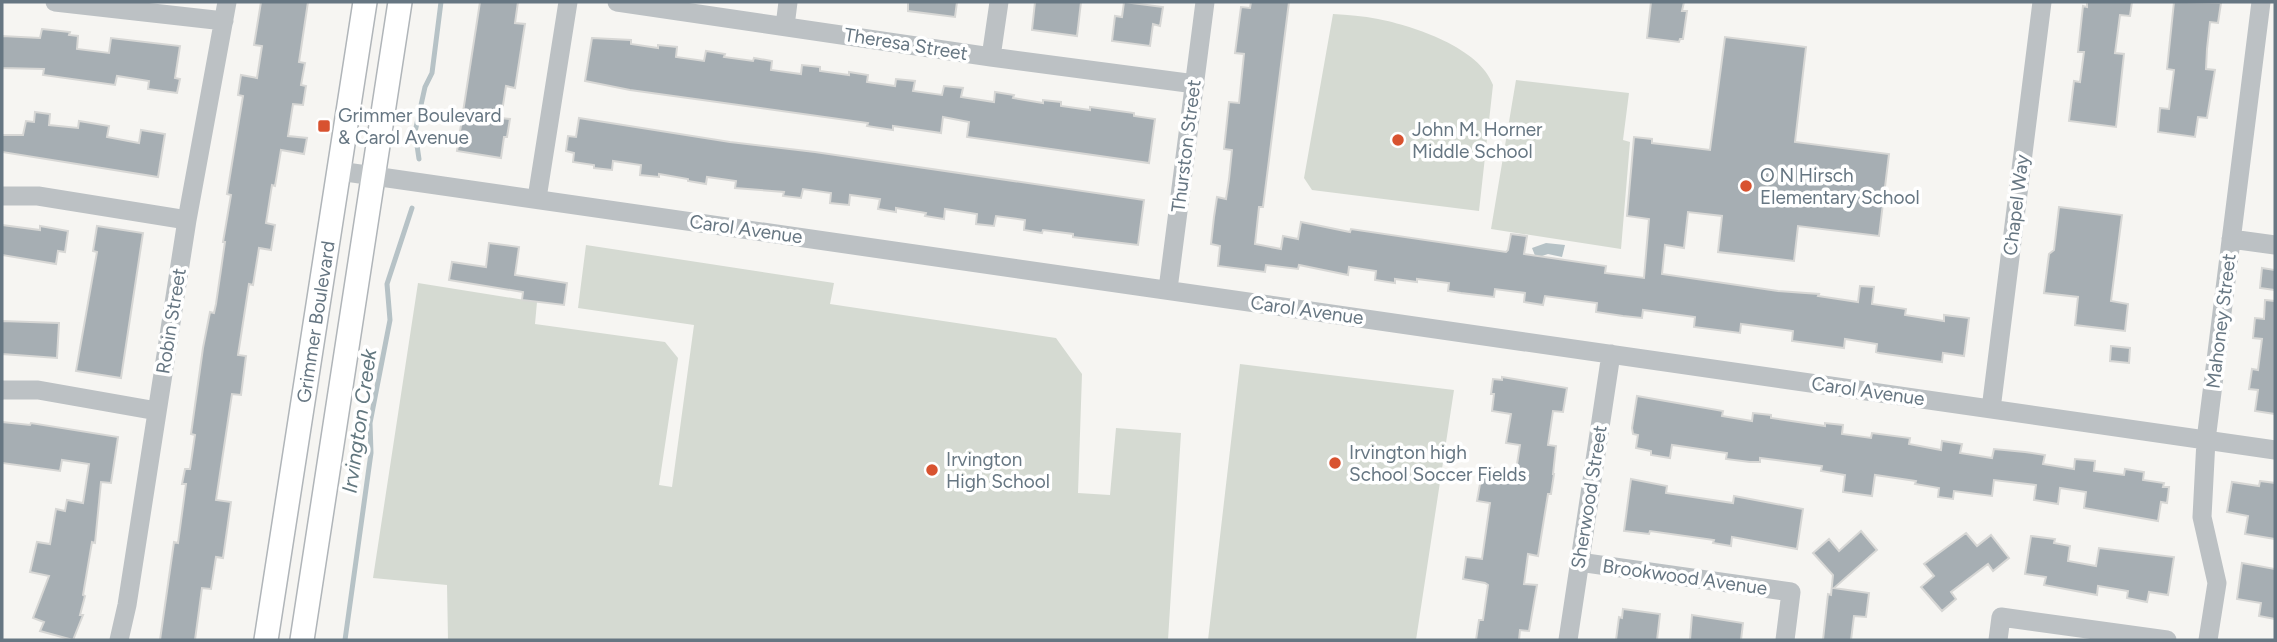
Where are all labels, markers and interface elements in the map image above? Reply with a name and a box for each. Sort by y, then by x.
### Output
street label: Theresa Street [843,23,969,65]
street label: Thurston Street [1166,78,1206,214]
place label: Grimmer Boulevard & Carol Avenue [338,104,502,149]
marker: Grimmer Boulevard & Carol Avenue [316,118,332,134]
place label: John M. Horner Middle School [1412,118,1543,163]
marker: John M. Horner Middle School [1390,132,1406,148]
street label: Chapel Way [1998,153,2034,257]
place label: O N Hirsch Elementary School [1760,164,1920,209]
marker: O N Hirsch Elementary School [1738,178,1754,194]
street label: Carol Avenue [688,210,804,248]
street label: Grimmer Boulevard [291,239,339,404]
street label: Mahoney Street [2201,252,2241,390]
street label: Robin Street [151,266,191,376]
street label: Carol Avenue [1249,291,1365,329]
water label: Irvington Creek [337,347,382,495]
street label: Carol Avenue [1810,372,1926,410]
street label: Sherwood Street [1566,424,1612,570]
place label: Irvington high School Soccer Fields [1349,441,1527,486]
place label: Irvington High School [946,448,1050,493]
marker: Irvington high School Soccer Fields [1327,455,1343,471]
marker: Irvington High School [924,462,940,478]
street label: Brookwood Avenue [1601,554,1769,600]

